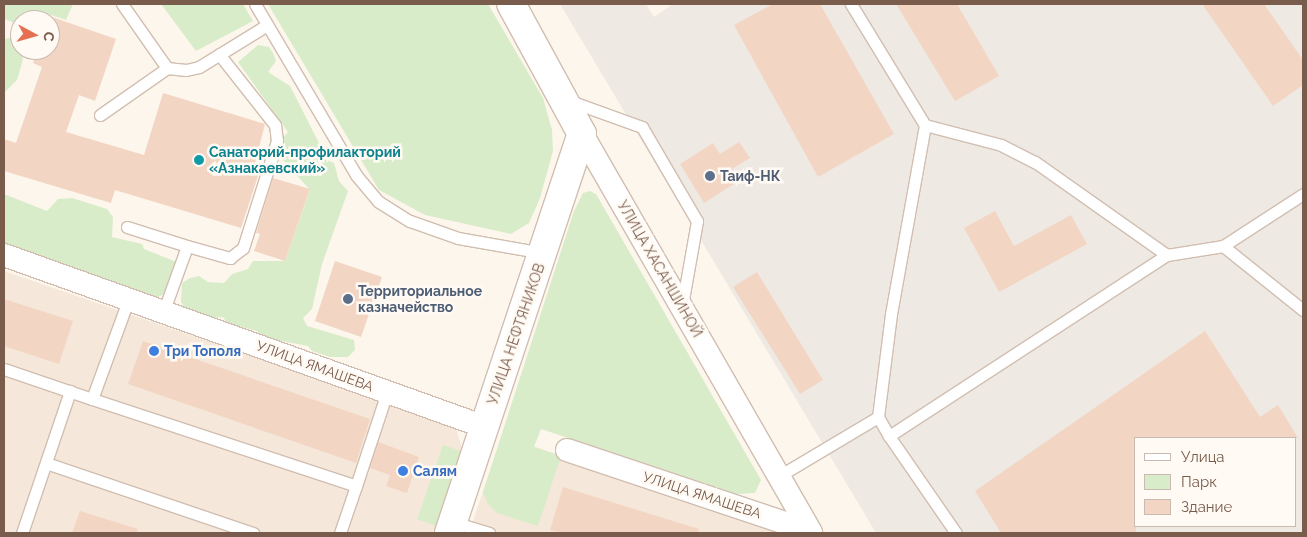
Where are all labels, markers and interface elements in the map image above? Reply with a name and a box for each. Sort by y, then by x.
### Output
north arrow [10,10,60,60]
text: С [40,31,57,42]
place label: Санаторий-профилакторий «Азнакаевский» [209,144,401,176]
marker: Санаторий-профилакторий «Азнакаевский» [193,154,205,166]
place label: Таиф-НК [720,168,780,184]
marker: Таиф-НК [704,170,716,182]
street label: УЛИЦА ХАСАНШИНОЙ [614,198,706,340]
street label: УЛИЦА НЕФТЯНИКОВ [484,261,548,407]
place label: Территориальное казначейство [358,283,482,316]
marker: Территориальное казначейство [342,293,354,305]
street label: УЛИЦА ЯМАШЕВА [254,337,376,395]
place label: Три Тополя [164,343,242,359]
marker: Три Тополя [148,345,160,357]
legend [1134,437,1297,527]
text: Улица [1181,448,1225,466]
place label: Салям [413,463,457,479]
marker: Салям [397,465,409,477]
street label: УЛИЦА ЯМАШЕВА [641,468,763,522]
text: Парк [1181,473,1217,491]
text: Здание [1181,498,1232,516]

